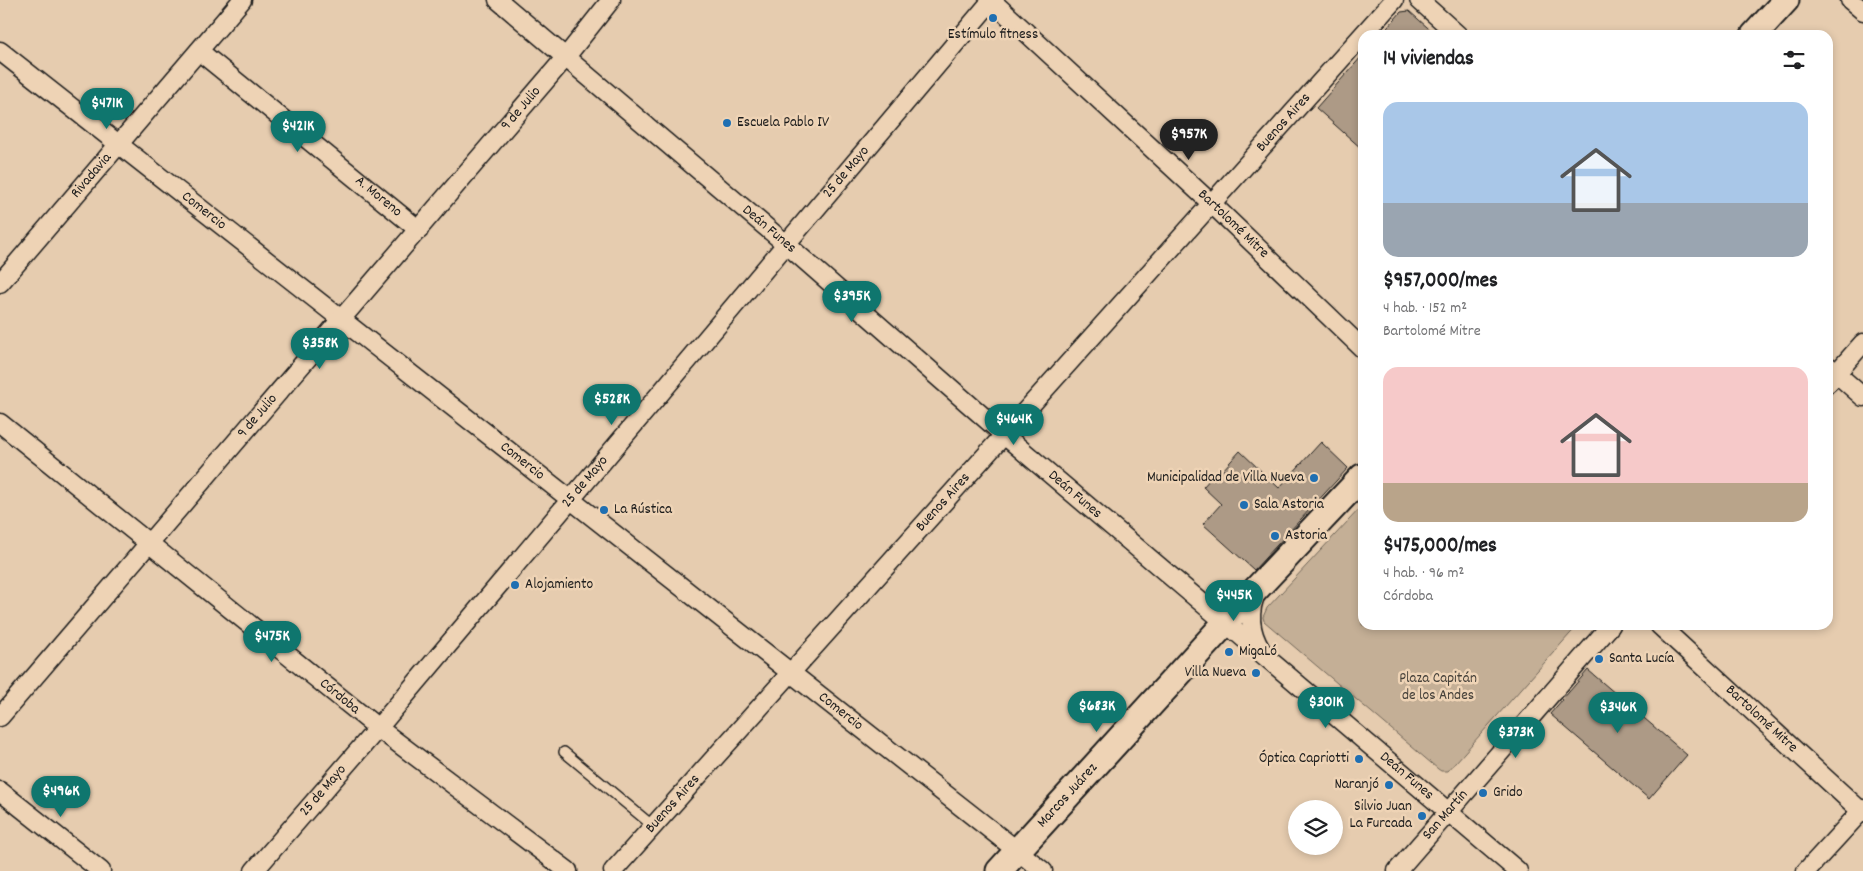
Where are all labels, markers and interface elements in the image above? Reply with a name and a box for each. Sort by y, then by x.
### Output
marker: Estímulo fitness [987,12,999,24]
place label: Estímulo fitness [948,24,1038,46]
text: 14 viviendas [1383,45,1474,75]
icon: filters [1780,46,1808,74]
street label: 9 de Julio [496,82,547,136]
pin: $471K [72,88,142,130]
street label: Buenos Aires [1251,88,1317,157]
text: $471K [91,92,123,115]
pin: $421K [263,110,333,153]
place label: Escuela Pablo IV [737,112,830,134]
text: $421K [282,115,314,138]
marker: Escuela Pablo IV [721,117,733,129]
pin: $957K [1154,119,1224,161]
text: $957K [1171,123,1207,146]
icon: home [1551,135,1641,225]
street label: 25 de Mayo [818,141,875,204]
street label: Rivadavia [66,148,118,203]
street label: A. Moreno [350,171,407,223]
street label: Bartolomé Mitre [1192,185,1274,264]
street label: Comercio [176,186,231,236]
street label: Deán Funes [737,200,801,259]
text: $957,000/mes [1383,267,1498,297]
pin: $395K [817,280,887,323]
text: $395K [833,285,871,308]
text: 4 hab. · 152 m² [1383,297,1467,320]
text: Bartolomé Mitre [1383,320,1481,343]
pin: $358K [285,328,355,370]
text: $358K [302,332,338,355]
pin: $528K [577,384,647,426]
text: $528K [594,388,630,411]
street label: 9 de Julio [232,389,283,443]
icon: home [1551,400,1641,490]
pin: $464K [979,404,1049,446]
text: $464K [996,408,1032,431]
street label: Comercio [495,437,550,486]
street label: 25 de Mayo [557,451,614,513]
street label: Deán Funes [1043,465,1107,524]
place label: Municipalidad de Villa Nueva [1147,467,1305,489]
street label: Buenos Aires [911,468,976,537]
marker: Municipalidad de Villa Nueva [1308,472,1320,484]
place label: Sala Astoria [1254,494,1325,516]
place label: La Rústica [614,499,673,521]
marker: Sala Astoria [1238,499,1250,511]
marker: La Rústica [598,504,610,516]
place label: Astoria [1285,525,1328,547]
marker: Astoria [1269,530,1281,542]
text: $475,000/mes [1383,532,1497,562]
text: 4 hab. · 96 m² [1383,562,1464,585]
place label: Alojamiento [525,574,594,596]
marker: Alojamiento [509,579,521,591]
pin: $445K [1199,580,1269,622]
text: $445K [1216,584,1252,607]
text: Córdoba [1383,585,1433,608]
pin: $475K [237,620,307,663]
text: $475K [254,625,290,648]
place label: MigaLó [1239,641,1277,663]
marker: MigaLó [1223,646,1235,658]
place label: Santa Lucía [1609,648,1675,670]
marker: Santa Lucía [1593,653,1605,665]
place label: Villa Nueva [1185,662,1247,684]
marker: Villa Nueva [1250,667,1262,679]
park label: Plaza Capitán de los Andes [1399,668,1477,707]
street label: Córdoba [314,673,365,721]
street label: Bartolomé Mitre [1720,680,1803,759]
pin: $301K [1291,686,1361,729]
street label: Comercio [813,687,868,737]
pin: $683K [1062,690,1132,733]
text: $301K [1309,691,1343,714]
pin: $346K [1583,692,1653,734]
text: $683K [1079,695,1115,718]
text: $346K [1599,696,1637,719]
pin: $373K [1481,716,1551,759]
text: $373K [1498,721,1534,744]
street label: Deán Funes [1374,747,1438,806]
place label: Óptica Capriotti [1259,748,1349,770]
marker: Óptica Capriotti [1353,753,1365,765]
street label: Marcos Juárez [1032,758,1103,833]
street label: 25 de Mayo [295,760,352,822]
street label: Buenos Aires [641,769,706,839]
place label: Naranjó [1334,774,1379,796]
pin: $496K [26,776,96,818]
marker: Naranjó [1383,779,1395,791]
text: $496K [42,780,80,803]
place label: Grido [1493,782,1523,804]
street label: San Martín [1417,785,1474,845]
marker: Grido [1477,787,1489,799]
place label: Silvio Juan La Furcada [1350,796,1413,835]
map controls [1288,800,1343,855]
button: layers [1288,800,1343,855]
marker: Silvio Juan La Furcada [1416,810,1428,822]

